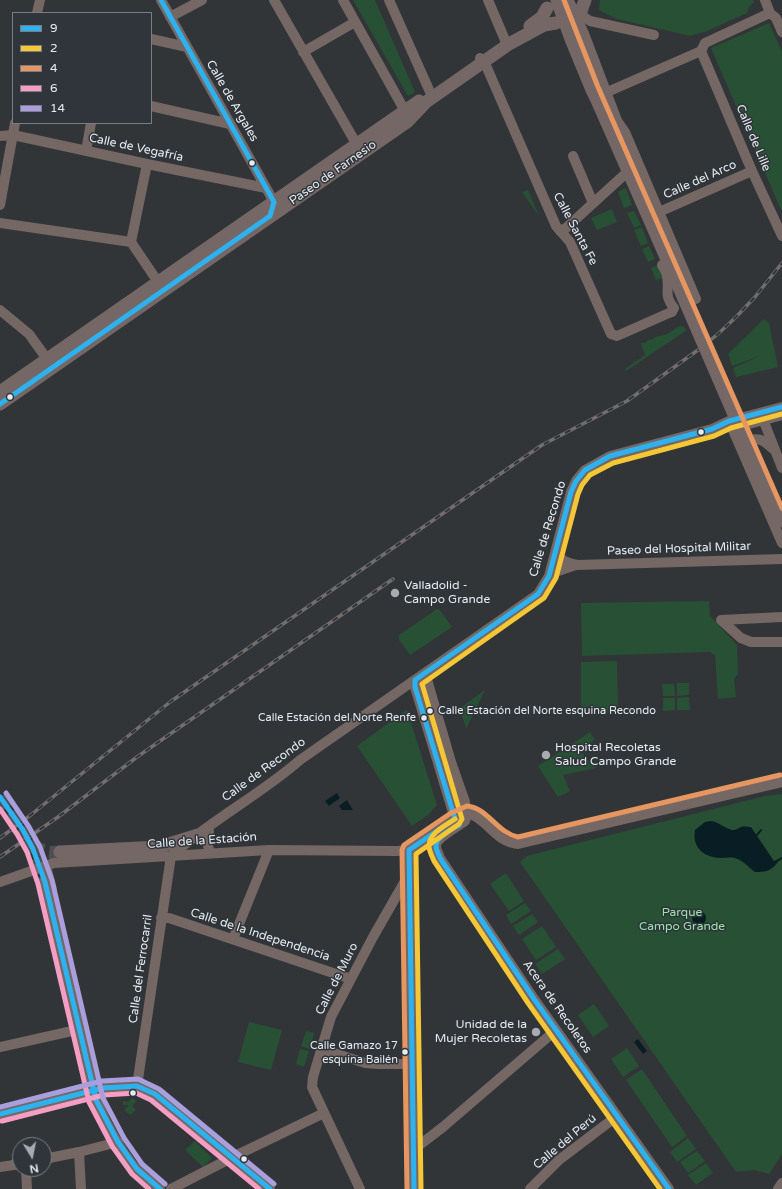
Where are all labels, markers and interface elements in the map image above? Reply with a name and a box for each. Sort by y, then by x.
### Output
legend [12,12,152,124]
text: 9 [50,21,58,35]
text: 2 [50,41,58,55]
street label: Calle de Argales [203,58,261,144]
text: 4 [50,61,58,75]
text: 6 [50,81,58,95]
text: 14 [50,101,65,115]
street label: Calle de Lille [732,102,774,174]
street label: Calle de Vegafría [88,131,184,165]
street label: Paseo de Farnesio [287,138,379,208]
street label: Calle del Arco [661,157,739,203]
unlabelled marker [247,158,257,168]
street label: Calle Santa Fe [550,190,600,268]
unlabelled marker [5,392,15,402]
unlabelled marker [696,427,706,437]
street label: Calle de Recondo [527,479,569,579]
street label: Paseo del Hospital Militar [607,539,751,559]
place label: Valladolid - Campo Grande [404,579,490,607]
marker: Valladolid - Campo Grande [389,587,401,599]
place label: Calle Estación del Norte esquina Recondo [438,704,656,718]
marker: Calle Estación del Norte esquina Recondo [425,706,435,716]
place label: Calle Estación del Norte Renfe [258,711,416,725]
marker: Calle Estación del Norte Renfe [419,713,429,723]
street label: Calle de Recondo [219,735,309,805]
place label: Hospital Recoletas Salud Campo Grande [555,741,676,769]
marker: Hospital Recoletas Salud Campo Grande [540,749,552,761]
street label: Calle de la Estación [147,830,257,852]
street label: Calle de la Independencia [188,906,332,964]
park label: Parque Campo Grande [639,906,725,934]
street label: Calle del Ferrocarril [126,914,156,1024]
street label: Calle de Muro [313,941,361,1017]
street label: Acera de Recoletos [519,958,595,1056]
place label: Unidad de la Mujer Recoletas [435,1018,527,1046]
marker: Unidad de la Mujer Recoletas [530,1026,542,1038]
place label: Calle Gamazo 17 esquina Bailén [310,1039,398,1065]
marker: Calle Gamazo 17 esquina Bailén [400,1047,410,1057]
unlabelled marker [128,1088,138,1098]
street label: Calle del Perú [530,1111,600,1173]
north arrow [12,1137,52,1177]
unlabelled marker [239,1154,249,1164]
text: N [29,1161,39,1175]

